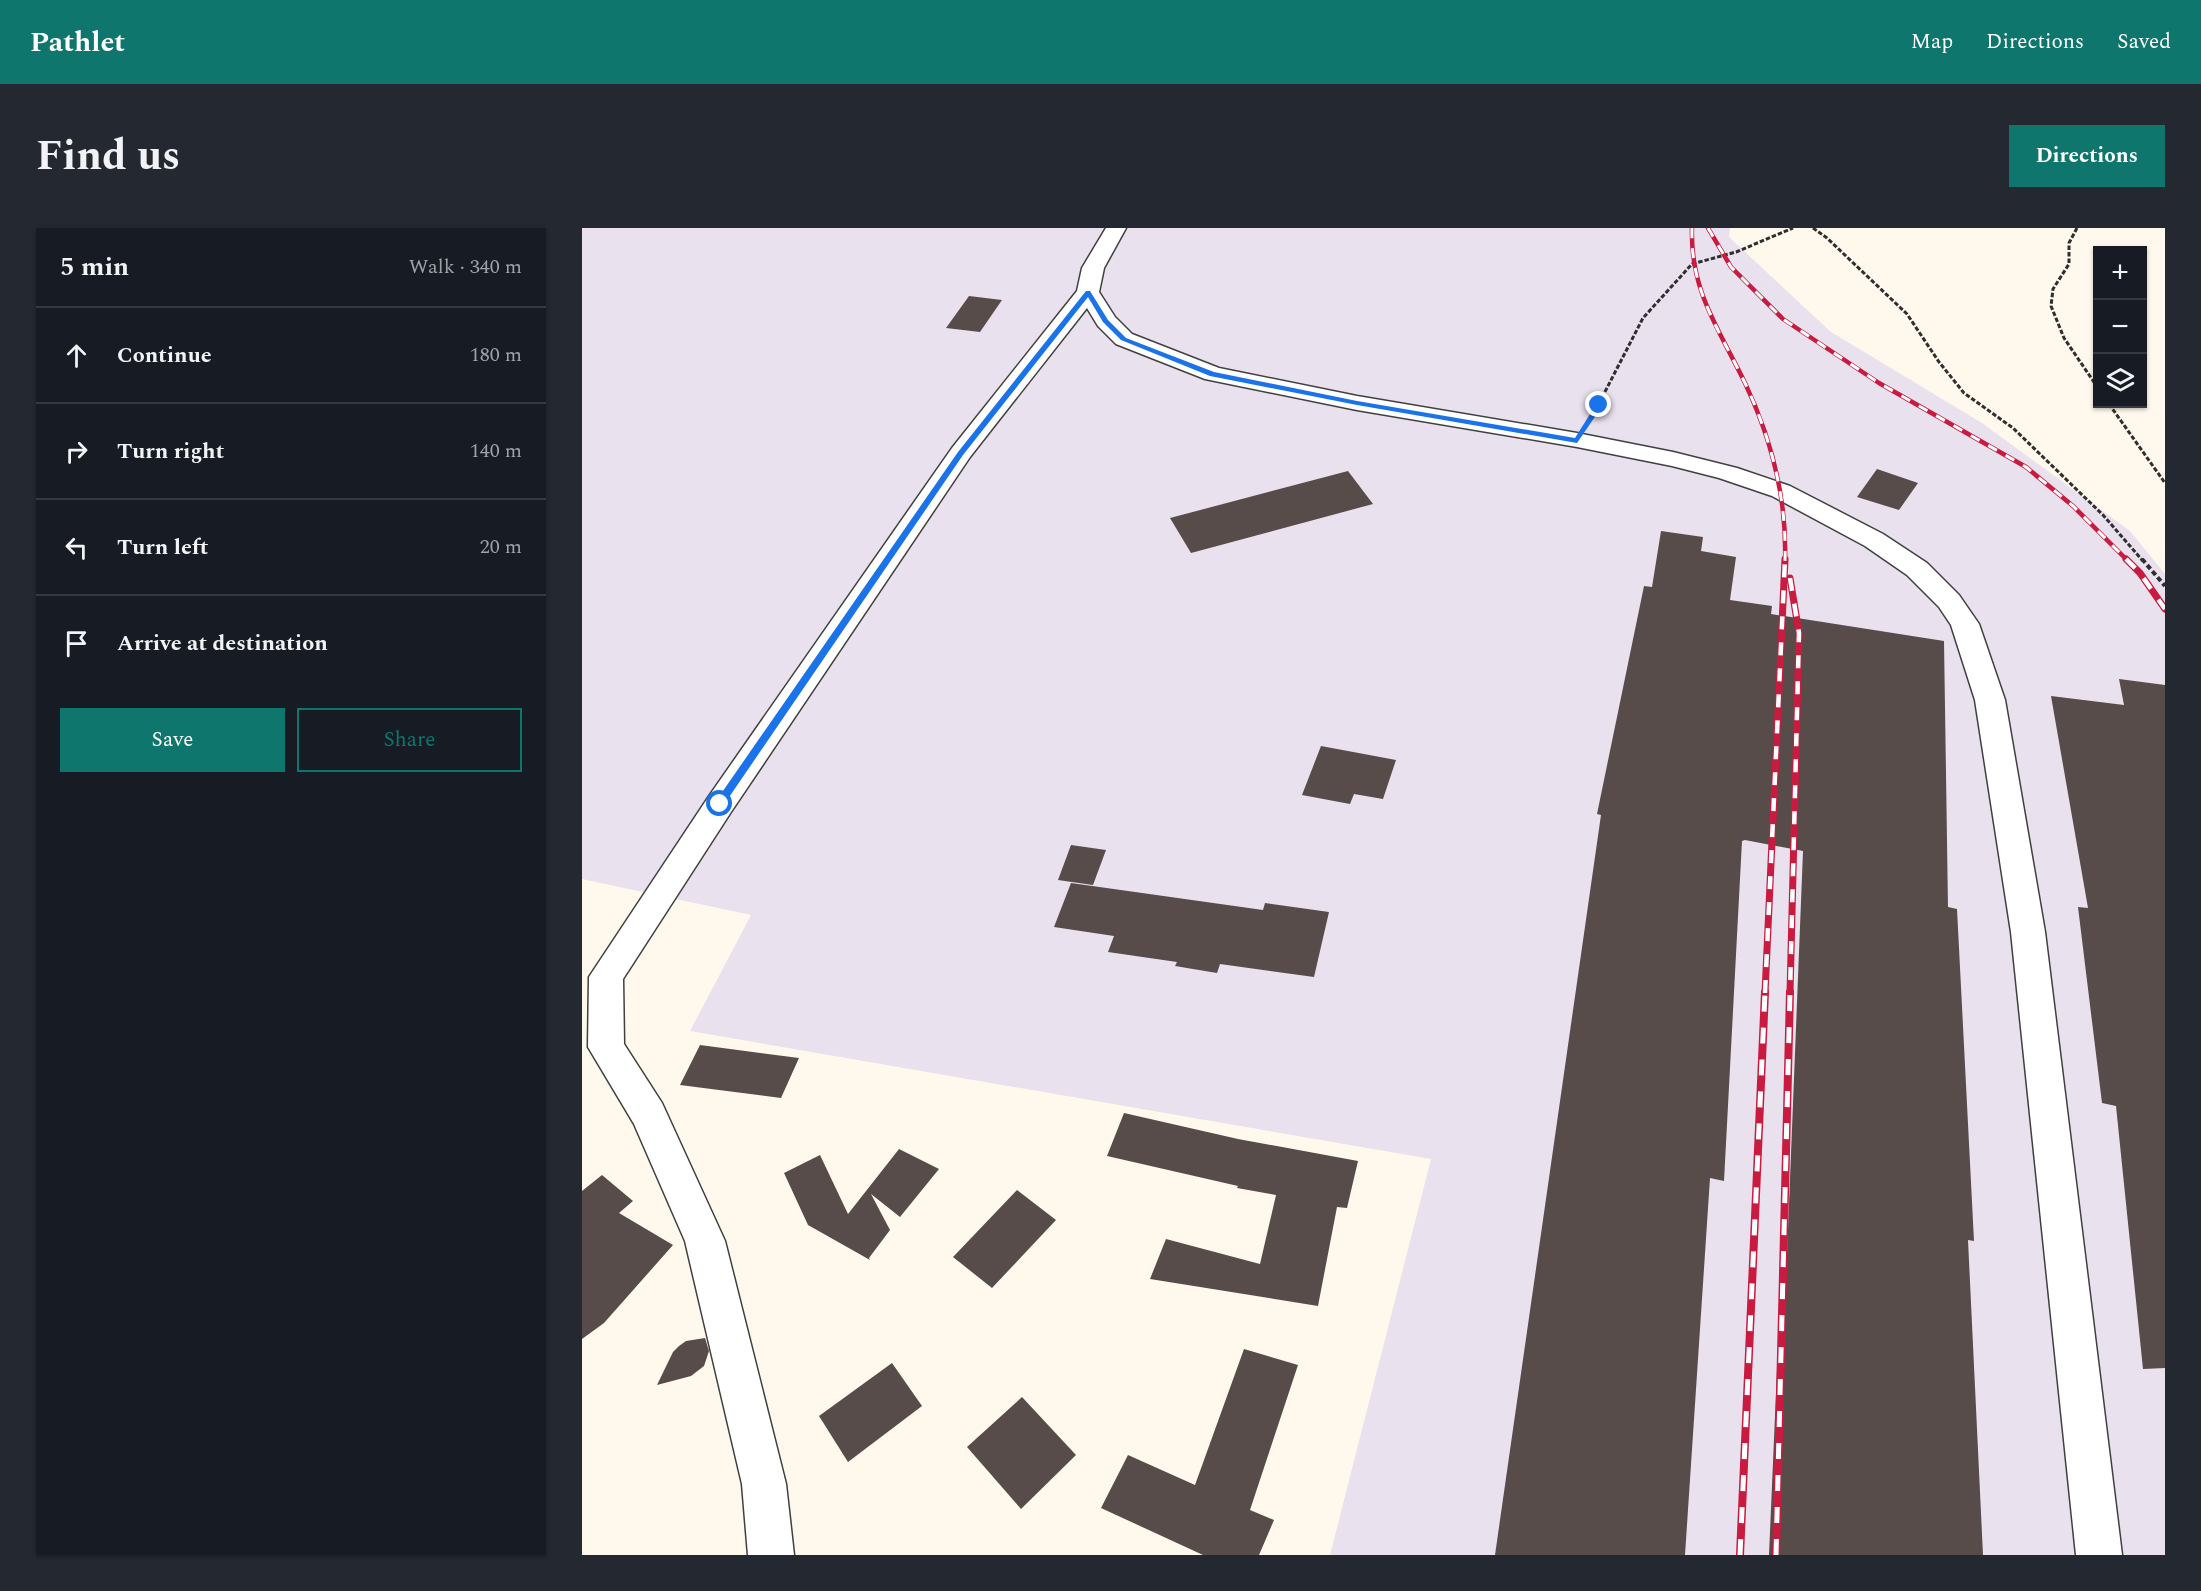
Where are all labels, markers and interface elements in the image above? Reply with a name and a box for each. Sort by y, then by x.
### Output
text: Pathlet [30,21,125,64]
text: Map [1911,26,1953,58]
text: Directions [1986,26,2084,58]
text: Saved [2117,26,2171,58]
text: Find us [36,125,180,188]
button: Directions [2009,125,2165,187]
map controls [2093,246,2147,408]
button: + [2093,246,2147,300]
text: 5 min [60,247,129,287]
text: Walk · 340 m [409,252,522,282]
button: − [2093,300,2147,354]
icon: ahead [60,339,93,372]
text: Continue [117,339,212,372]
text: 180 m [470,340,522,370]
button: layers [2093,354,2147,408]
route end [1585,391,1611,417]
icon: right [60,435,93,468]
text: Turn right [117,435,224,468]
text: 140 m [470,436,522,466]
icon: left [60,531,93,564]
text: Turn left [117,531,209,564]
text: 20 m [480,532,522,562]
icon: arrive [60,627,93,660]
text: Arrive at destination [117,627,328,660]
button: Save [60,708,285,772]
button: Share [297,708,522,772]
route start [706,790,732,816]

